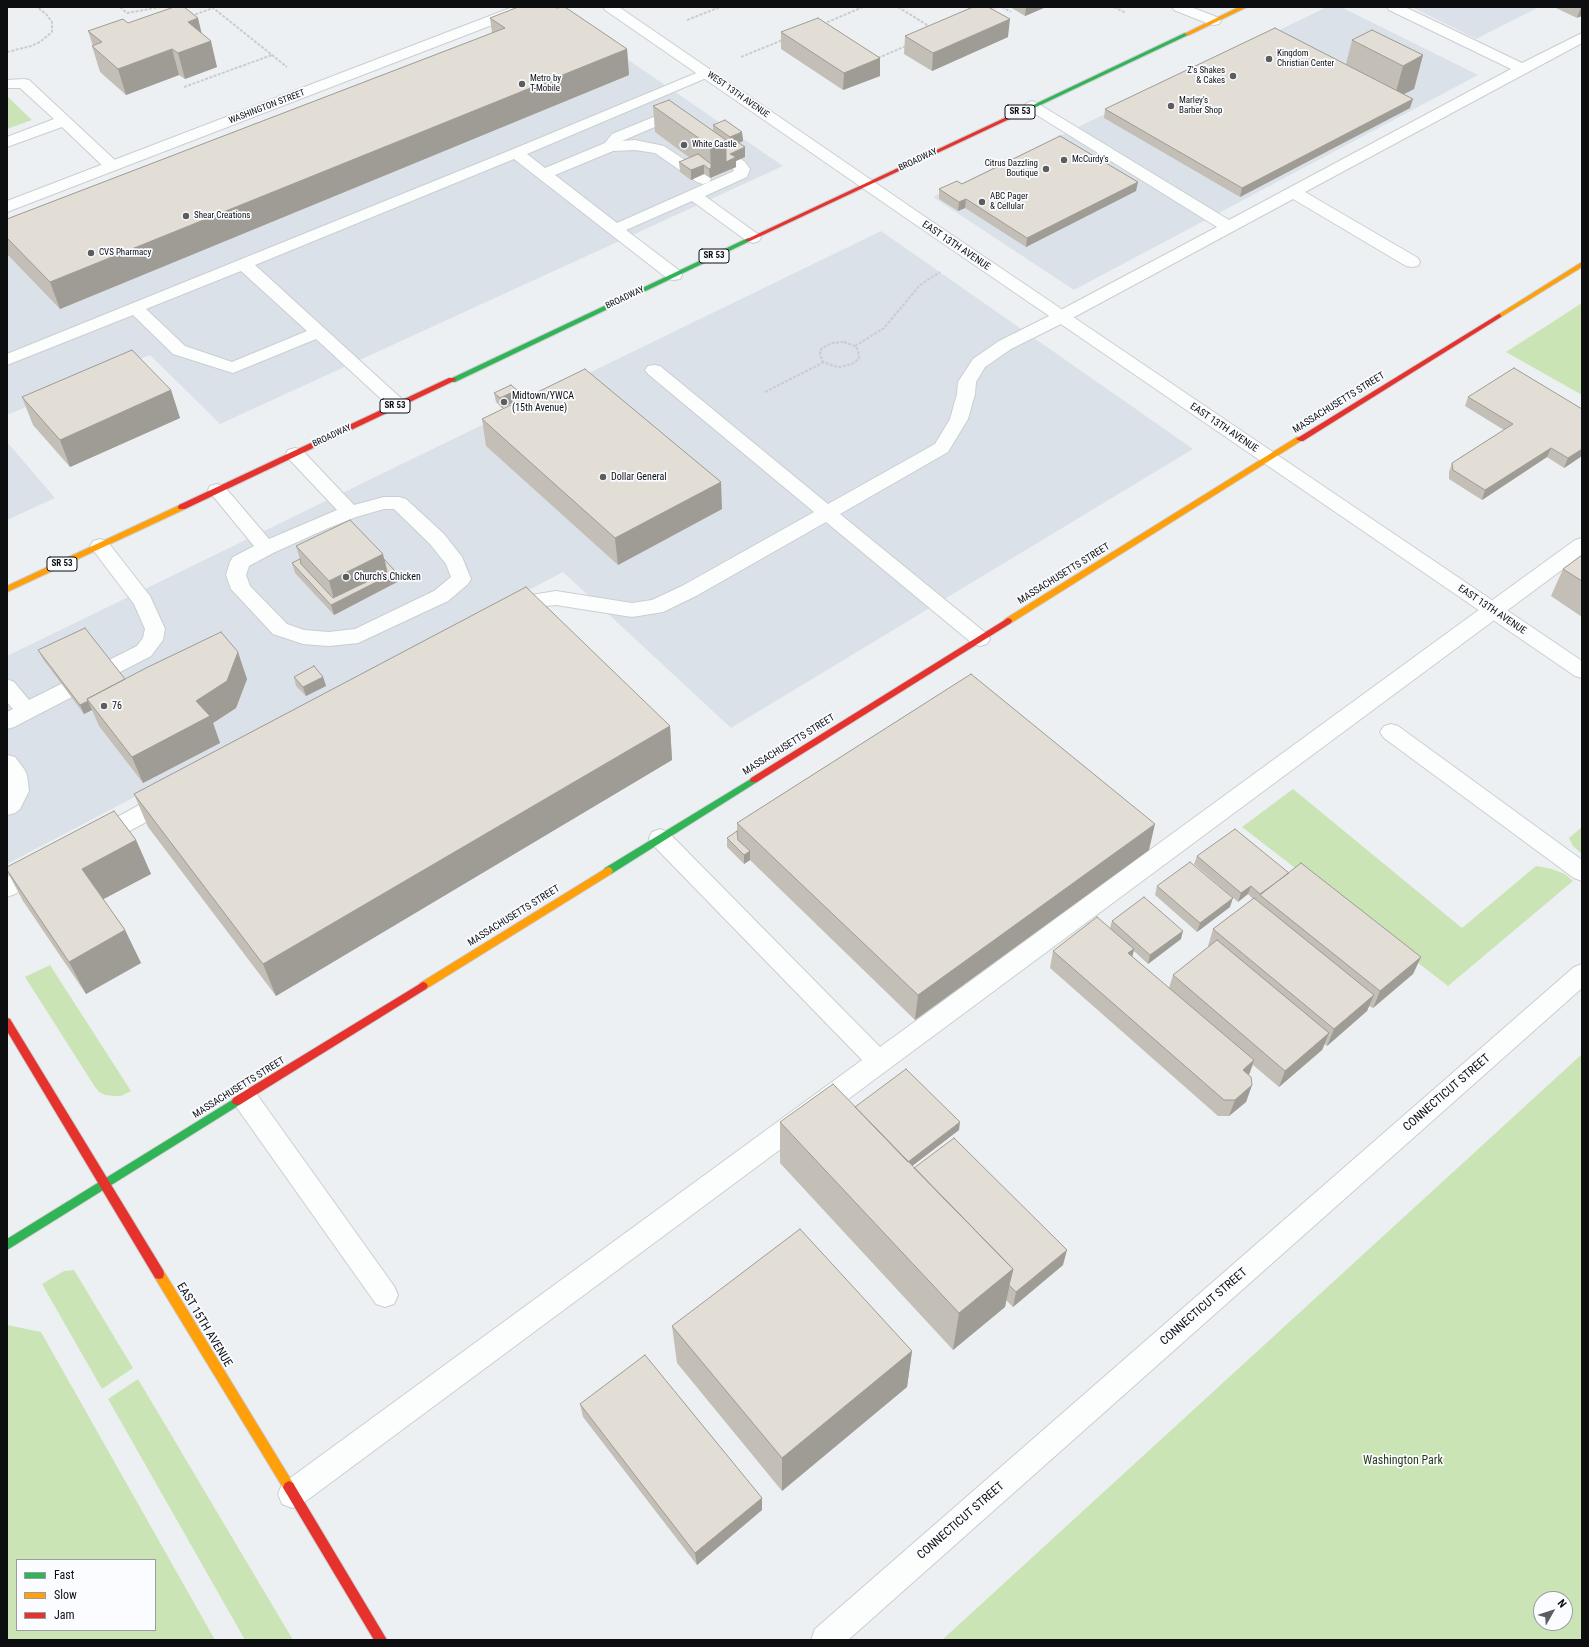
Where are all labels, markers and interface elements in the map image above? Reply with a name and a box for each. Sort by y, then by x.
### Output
place label: Kingdom Christian Center [1277,49,1334,70]
marker: Kingdom Christian Center [1264,54,1274,64]
place label: Z's Shakes & Cakes [1187,66,1225,87]
street label: WEST 13TH AVENUE [705,70,771,120]
marker: Z's Shakes & Cakes [1228,71,1238,81]
place label: Metro by T-Mobile [530,74,561,95]
marker: Metro by T-Mobile [517,79,527,89]
street label: WASHINGTON STREET [227,87,307,127]
place label: Marley's Barber Shop [1179,96,1222,117]
marker: Marley's Barber Shop [1166,101,1176,111]
road number: SR 53 [1005,105,1035,119]
marker: White Castle [679,140,689,150]
place label: White Castle [692,140,737,150]
street label: BROADWAY [897,146,939,174]
marker: McCurdy's [1059,155,1069,165]
place label: McCurdy's [1072,155,1109,165]
place label: Citrus Dazzling Boutique [985,159,1038,180]
marker: Citrus Dazzling Boutique [1041,164,1051,174]
place label: ABC Pager & Cellular [990,192,1028,213]
marker: ABC Pager & Cellular [977,197,987,207]
marker: Shear Creations [181,211,191,221]
place label: Shear Creations [194,211,250,221]
street label: EAST 13TH AVENUE [920,219,992,273]
marker: CVS Pharmacy [86,248,96,258]
place label: CVS Pharmacy [99,248,151,258]
road number: SR 53 [699,249,729,263]
street label: BROADWAY [604,284,646,312]
street label: MASSACHUSETTS STREET [1291,370,1387,436]
place label: Midtown/YWCA (15th Avenue) [512,390,574,414]
marker: Midtown/YWCA (15th Avenue) [499,397,509,407]
road number: SR 53 [380,399,410,413]
street label: EAST 13TH AVENUE [1188,401,1260,455]
street label: BROADWAY [311,422,353,450]
place label: Dollar General [611,471,667,483]
marker: Dollar General [598,472,608,482]
street label: MASSACHUSETTS STREET [1016,541,1112,607]
road number: SR 53 [47,557,77,571]
place label: Church's Chicken [354,571,421,583]
marker: Church's Chicken [341,572,351,582]
street label: EAST 13TH AVENUE [1456,583,1528,637]
place label: 76 [112,700,122,712]
marker: 76 [99,701,109,711]
street label: MASSACHUSETTS STREET [741,712,837,778]
street label: MASSACHUSETTS STREET [466,883,562,949]
street label: CONNECTICUT STREET [1401,1051,1493,1135]
street label: MASSACHUSETTS STREET [191,1055,287,1121]
street label: CONNECTICUT STREET [1158,1265,1250,1349]
street label: EAST 15TH AVENUE [173,1280,235,1370]
park label: Washington Park [1363,1454,1443,1468]
street label: CONNECTICUT STREET [915,1479,1007,1563]
legend [16,1559,156,1631]
text: Fast [54,1568,74,1582]
text: Slow [54,1588,77,1602]
north arrow [1533,1591,1573,1631]
text: N [1555,1597,1569,1610]
text: Jam [54,1608,75,1622]

